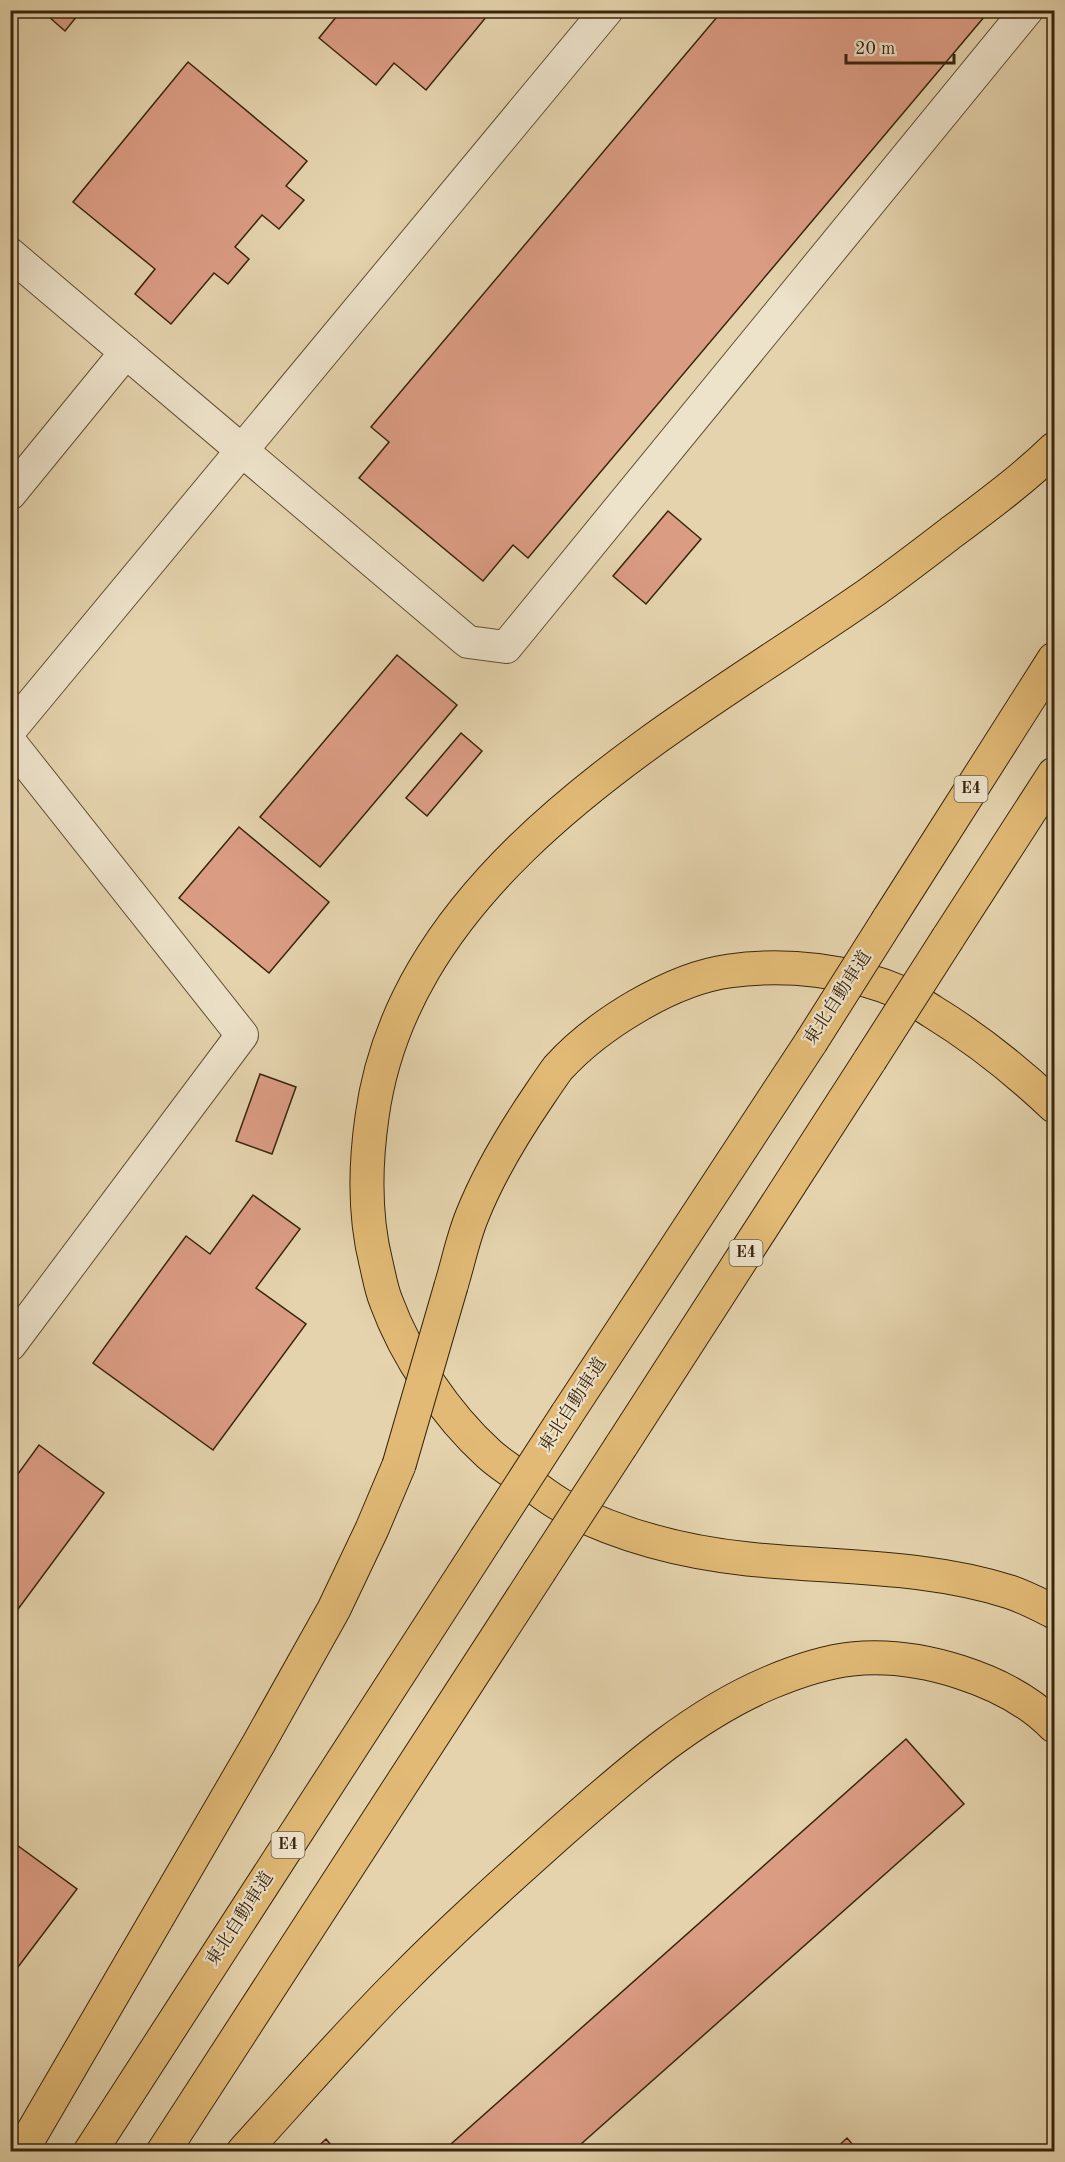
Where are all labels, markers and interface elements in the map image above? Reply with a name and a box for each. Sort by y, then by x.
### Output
scale bar [846,27,954,65]
text: 20 m [855,40,895,58]
road number: E4 [954,776,988,802]
street label: 東北自動車道 [799,947,875,1048]
road number: E4 [730,1240,762,1266]
street label: 東北自動車道 [534,1354,610,1455]
road number: E4 [272,1832,304,1858]
street label: 東北自動車道 [201,1868,277,1969]

